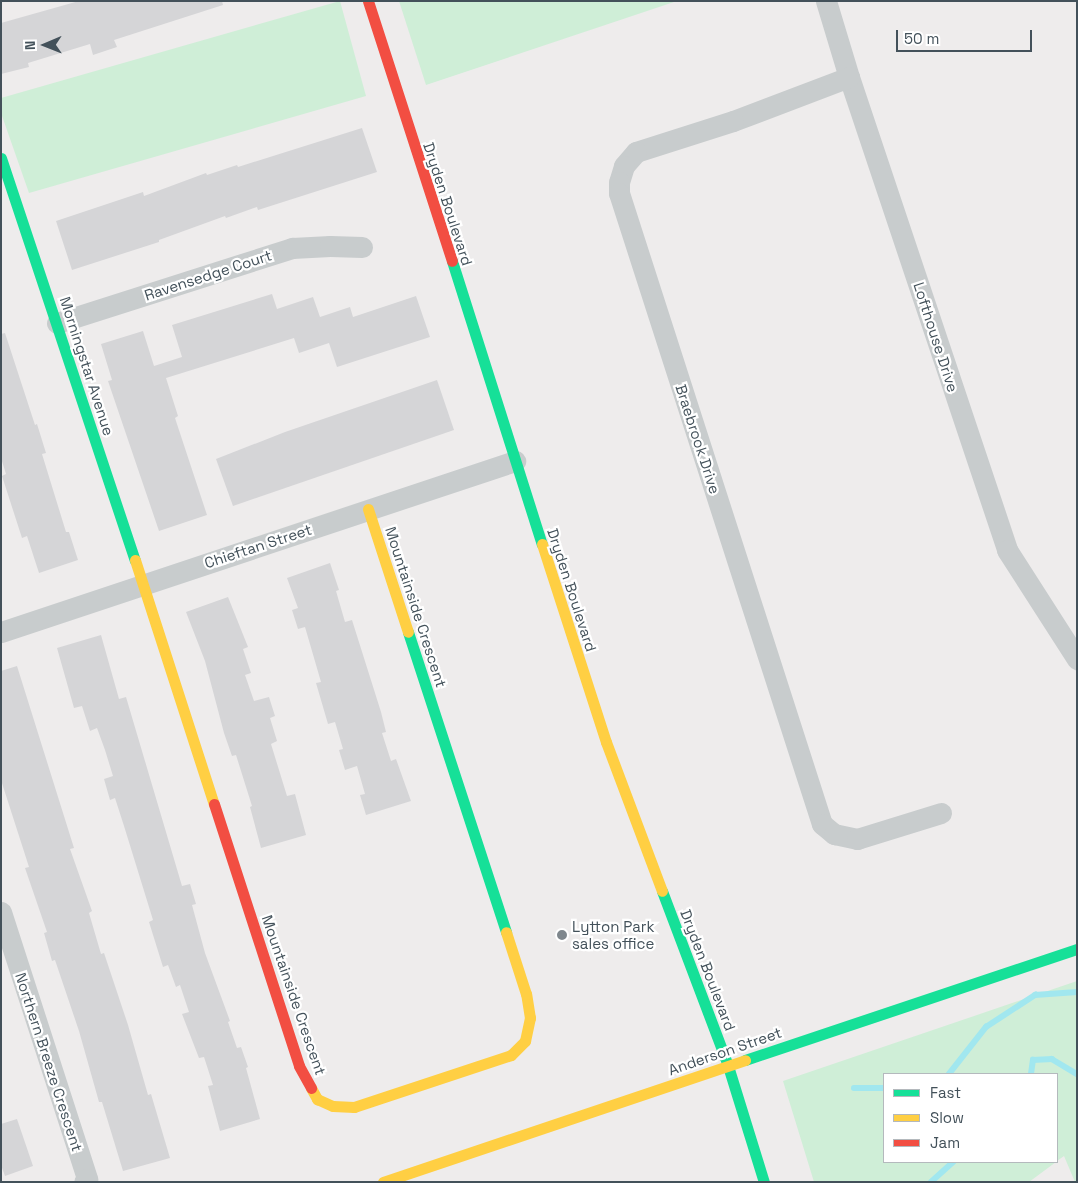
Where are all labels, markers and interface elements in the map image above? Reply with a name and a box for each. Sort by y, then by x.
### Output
north arrow [20,20,70,70]
scale bar [898,20,1034,52]
text: 50 m [904,29,939,48]
text: N [21,40,39,50]
street label: Dryden Boulevard [420,140,476,268]
street label: Ravensedge Court [142,246,274,304]
street label: Lofthouse Drive [910,280,962,394]
street label: Morningstar Avenue [56,294,118,438]
street label: Braebrook Drive [672,382,724,496]
street label: Chieftan Street [202,520,314,572]
street label: Mountainside Crescent [381,524,451,690]
street label: Dryden Boulevard [544,526,600,654]
street label: Dryden Boulevard [677,907,739,1033]
street label: Mountainside Crescent [258,913,330,1077]
place label: Lytton Park sales office [572,917,655,952]
marker: Lytton Park sales office [556,929,568,941]
street label: Northern Breeze Crescent [12,970,86,1154]
street label: Anderson Street [666,1023,784,1079]
legend [883,1073,1058,1163]
text: Fast [930,1083,961,1102]
text: Slow [930,1108,964,1127]
text: Jam [930,1133,960,1152]

